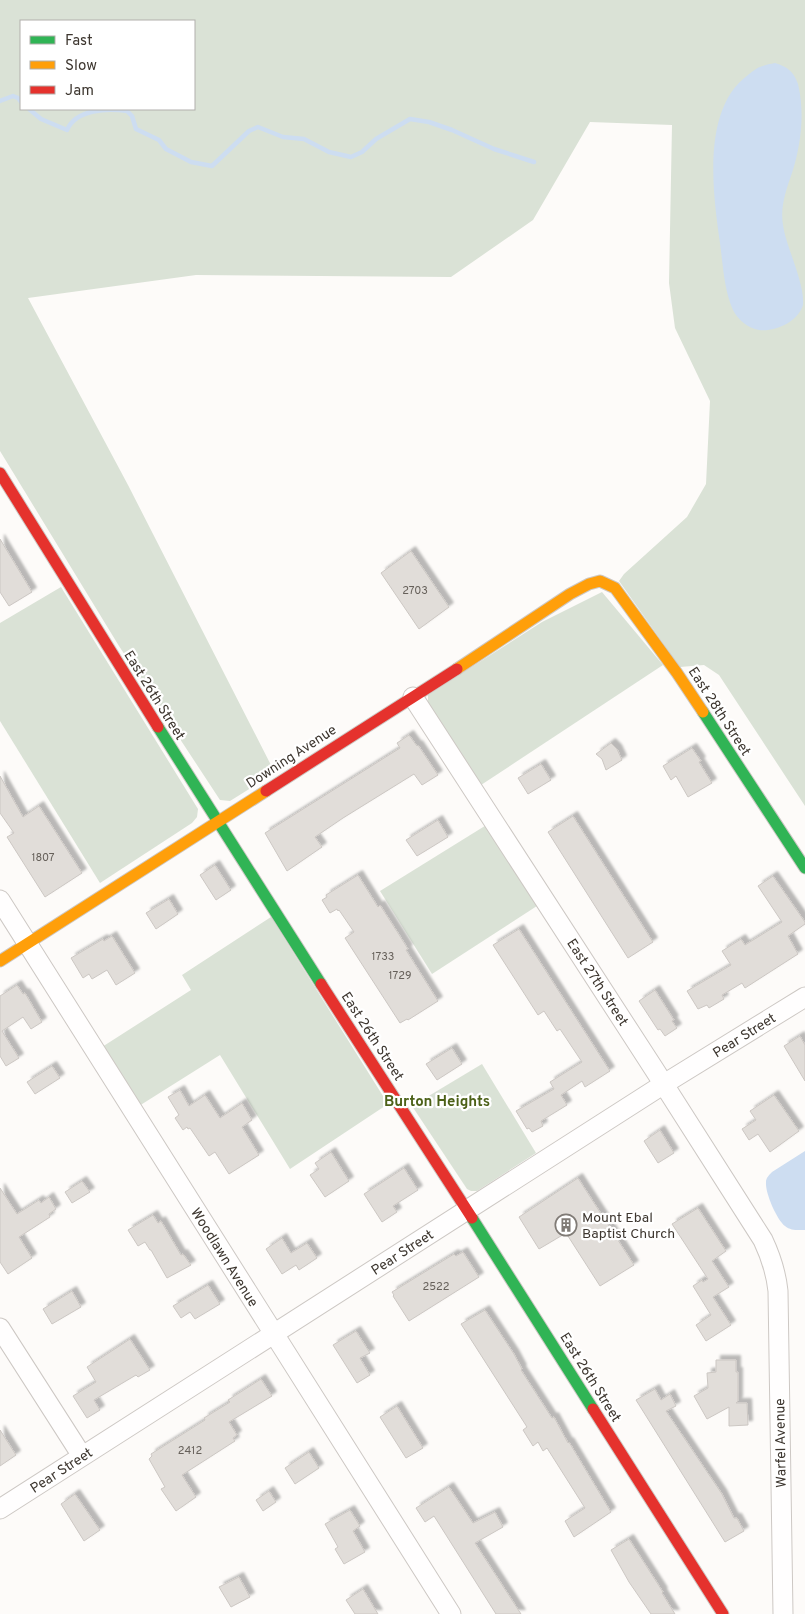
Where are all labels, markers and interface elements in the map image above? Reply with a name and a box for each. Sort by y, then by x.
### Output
legend [20,20,195,110]
text: Fast [65,32,93,51]
text: Slow [65,57,97,76]
text: Jam [65,82,94,101]
house number: 2703 [402,584,428,598]
street label: East 26th Street [119,648,188,744]
street label: East 28th Street [684,664,754,759]
street label: Downing Avenue [244,722,340,793]
house number: 1807 [31,851,55,865]
street label: East 27th Street [562,936,631,1030]
house number: 1733 [372,950,394,964]
house number: 1729 [389,969,411,983]
street label: East 26th Street [337,989,407,1084]
street label: Pear Street [710,1010,779,1062]
district label: Burton Heights [384,1093,490,1112]
street label: Woodlawn Avenue [186,1205,261,1311]
place label: Mount Ebal Baptist Church [582,1210,675,1243]
building icon: Mount Ebal Baptist Church [554,1213,578,1237]
street label: Pear Street [368,1227,437,1280]
house number: 2522 [423,1280,449,1294]
street label: East 26th Street [555,1330,624,1426]
street label: Warfel Avenue [772,1398,791,1488]
house number: 2412 [178,1444,202,1458]
street label: Pear Street [27,1445,96,1498]

